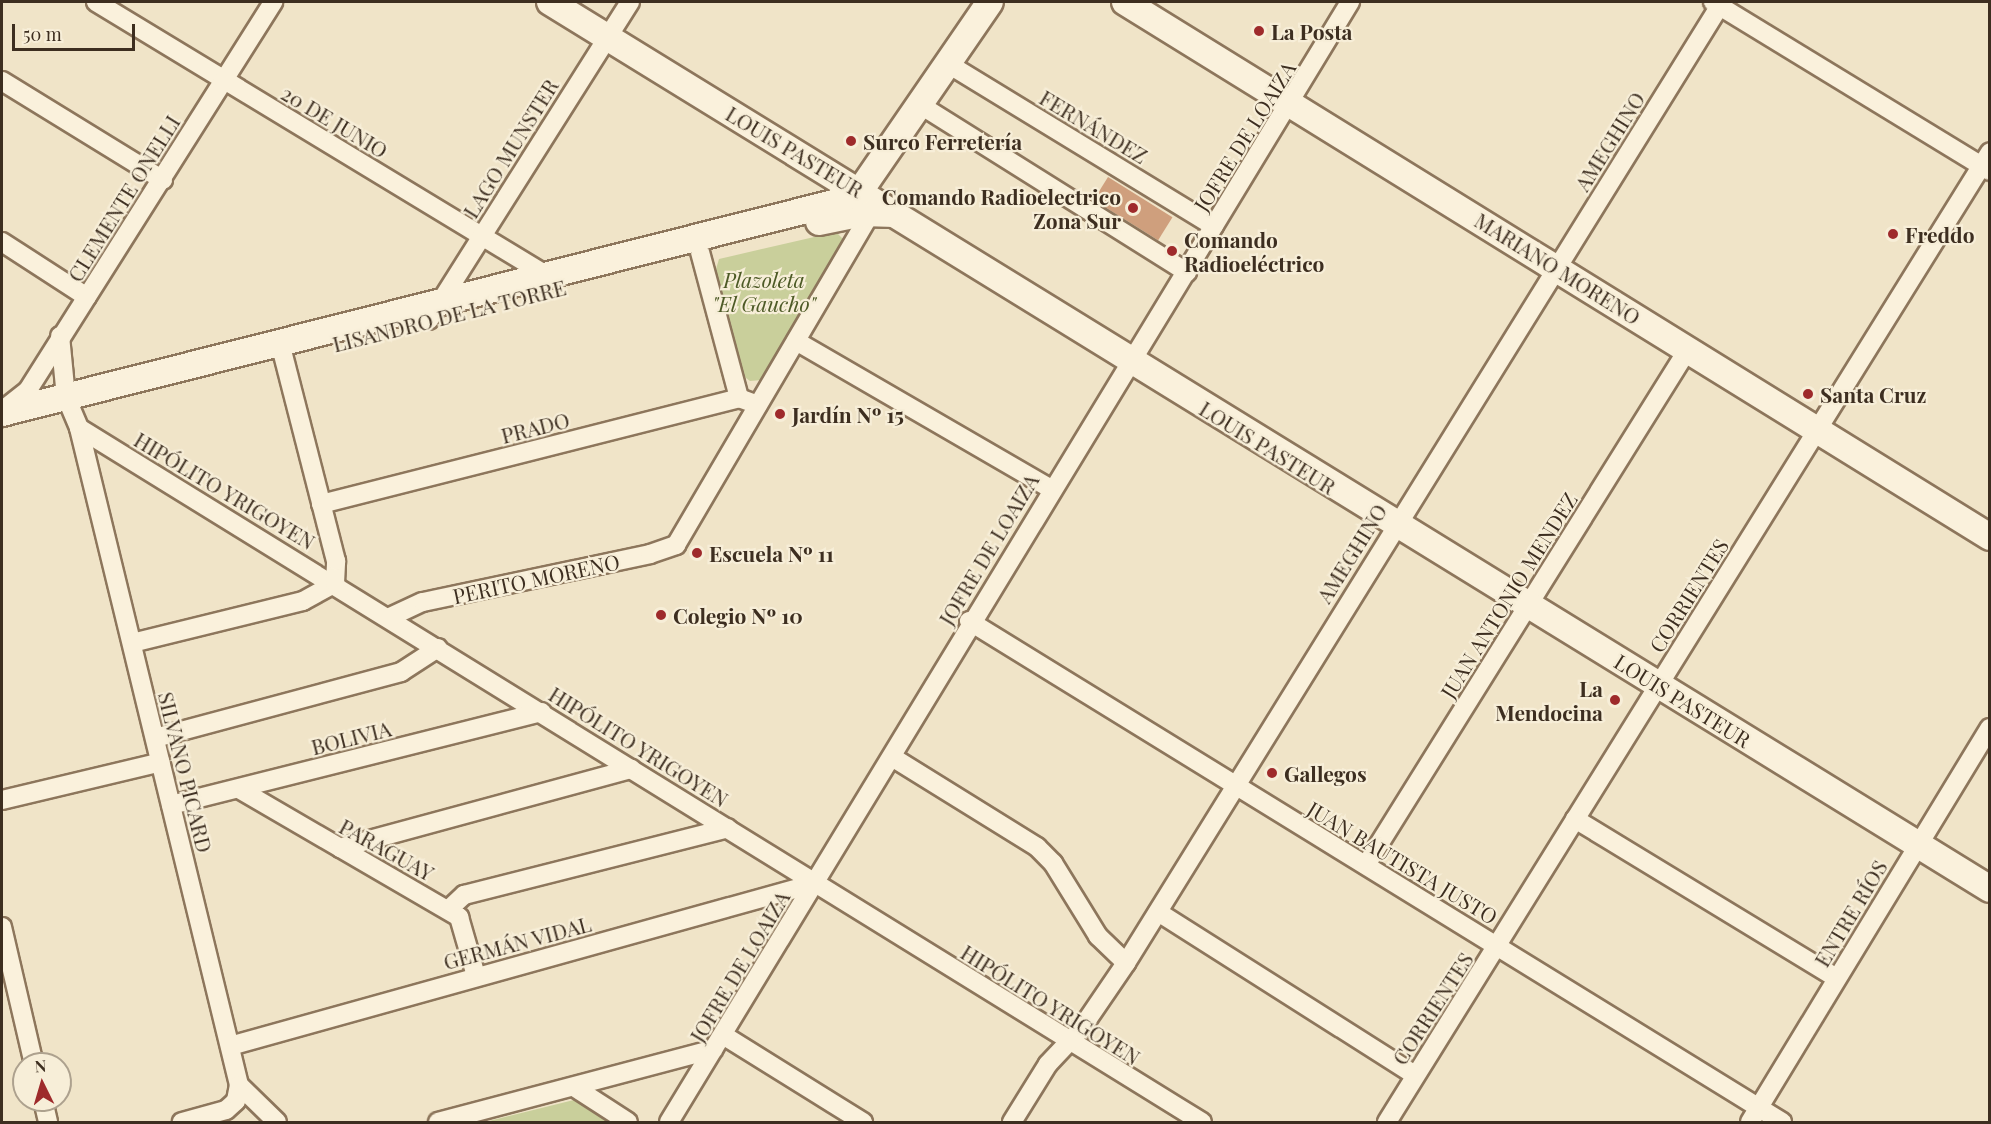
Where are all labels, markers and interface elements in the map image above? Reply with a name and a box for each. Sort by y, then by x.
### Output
scale bar [15,12,138,50]
place label: La Posta [1271,18,1353,44]
text: 50 m [23,22,62,46]
marker: La Posta [1252,24,1266,38]
street label: JOFRE DE LOAIZA [1188,56,1300,216]
street label: LAGO MUNSTER [457,74,563,222]
street label: 20 DE JUNIO [277,79,393,163]
street label: FERNÁNDEZ [1036,84,1152,168]
street label: AMEGHINO [1569,87,1649,195]
street label: LOUIS PASTEUR [722,100,868,202]
street label: CLEMENTE ONELLI [62,110,184,286]
place label: Surco Ferretería [863,128,1022,154]
marker: Surco Ferretería [844,134,858,148]
place label: Comando Radioelectrico Zona Sur [882,183,1121,233]
marker: Comando Radioelectrico Zona Sur [1126,201,1140,215]
street label: MARIANO MORENO [1471,207,1645,329]
place label: Freddo [1905,221,1975,247]
place label: Comando Radioeléctrico [1184,226,1324,276]
marker: Freddo [1886,227,1900,241]
marker: Comando Radioeléctrico [1165,244,1179,258]
park label: Plazoleta "El Gaucho" [712,266,816,316]
street label: LISANDRO DE LA TORRE [330,274,568,356]
place label: Santa Cruz [1820,381,1926,407]
marker: Santa Cruz [1801,387,1815,401]
street label: LOUIS PASTEUR [1195,395,1341,499]
place label: Jardín Nº 15 [792,401,904,427]
street label: PRADO [498,406,572,448]
marker: Jardín Nº 15 [773,407,787,421]
street label: HIPÓLITO YRIGOYEN [130,426,320,554]
street label: JOFRE DE LOAIZA [933,469,1043,629]
street label: JUAN ANTONIO MENDEZ [1434,487,1582,703]
street label: AMEGHINO [1311,499,1391,607]
street label: CORRIENTES [1643,534,1733,656]
place label: Escuela Nº 11 [709,540,834,566]
marker: Escuela Nº 11 [690,546,704,560]
street label: PERITO MORENO [450,548,622,608]
place label: Colegio Nº 10 [673,602,803,628]
marker: Colegio Nº 10 [654,608,668,622]
street label: LOUIS PASTEUR [1610,648,1756,752]
place label: La Mendocina [1495,675,1603,725]
street label: HIPÓLITO YRIGOYEN [545,680,733,812]
street label: SILVANO PICARD [154,689,218,855]
marker: La Mendocina [1608,693,1622,707]
street label: BOLIVIA [308,715,394,759]
place label: Gallegos [1284,760,1367,786]
marker: Gallegos [1265,766,1279,780]
street label: JUAN BAUTISTA JUSTO [1303,795,1503,929]
street label: PARAGUAY [335,813,439,885]
street label: ENTRE RÍOS [1808,855,1892,971]
street label: JOFRE DE LOAIZA [684,886,794,1046]
street label: GERMÁN VIDAL [440,910,594,974]
street label: HIPÓLITO YRIGOYEN [957,938,1145,1070]
street label: CORRIENTES [1386,947,1478,1069]
north arrow [12,1052,72,1112]
text: N [34,1055,47,1077]

